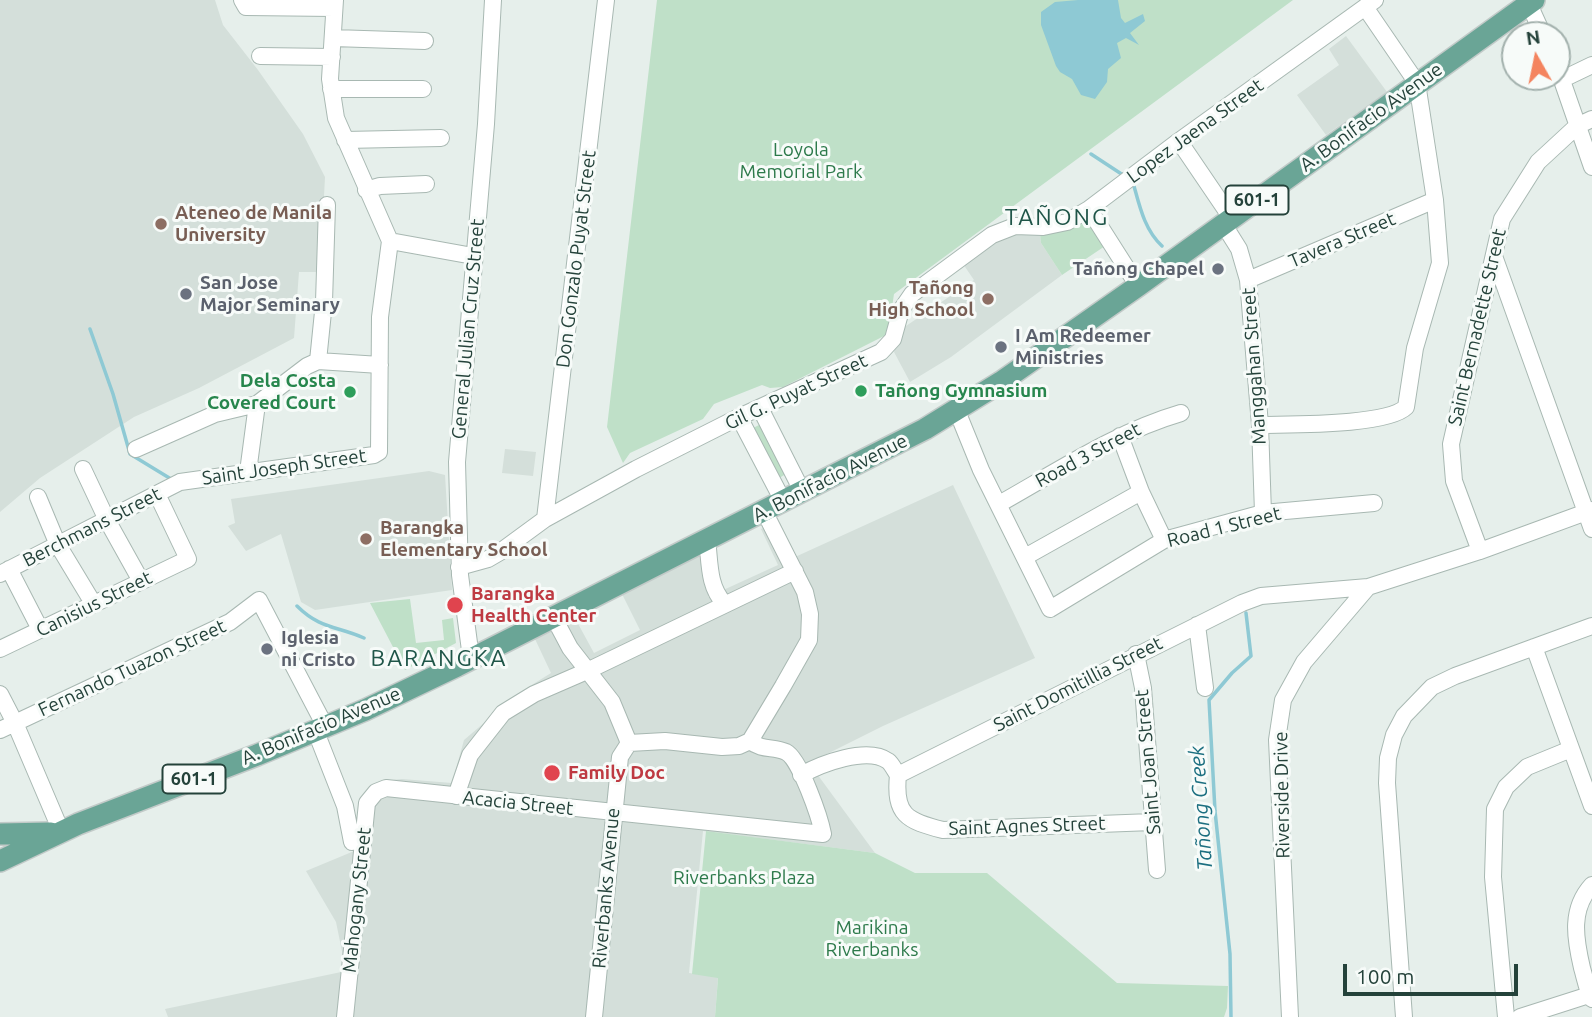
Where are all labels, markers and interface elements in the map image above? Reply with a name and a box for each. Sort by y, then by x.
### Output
north arrow [1501,21,1571,91]
text: N [1524,25,1542,49]
street label: A. Bonifacio Avenue [1295,58,1447,176]
street label: Lopez Jaena Street [1122,74,1268,188]
park label: Loyola Memorial Park [739,139,863,183]
street label: Don Gonzalo Puyat Street [551,149,601,369]
road number: 601-1 [1226,186,1288,215]
place label: Ateneo de Manila University [175,202,332,246]
district label: TAÑONG [1006,203,1108,231]
street label: Tavera Street [1285,207,1399,273]
marker: Ateneo de Manila University [153,216,169,232]
street label: General Julian Cruz Street [447,218,489,440]
street label: Saint Bernadette Street [1443,226,1511,428]
place label: Tañong Chapel [1073,258,1204,280]
marker: Tañong Chapel [1210,261,1226,277]
place label: San Jose Major Seminary [200,272,340,316]
place label: Tañong High School [868,277,974,321]
marker: San Jose Major Seminary [178,286,194,302]
street label: Manggahan Street [1237,287,1271,445]
marker: Tañong High School [980,291,996,307]
place label: I Am Redeemer Ministries [1015,325,1151,369]
marker: I Am Redeemer Ministries [993,339,1009,355]
street label: Gil G. Puyat Street [721,349,871,435]
place label: Dela Costa Covered Court [207,370,336,414]
place label: Tañong Gymnasium [875,380,1047,402]
marker: Tañong Gymnasium [853,383,869,399]
marker: Dela Costa Covered Court [342,384,358,400]
street label: Road 3 Street [1031,418,1145,492]
street label: A. Bonifacio Avenue [749,429,911,527]
street label: Saint Joseph Street [200,444,368,490]
street label: Berchmans Street [19,482,165,572]
street label: Road 1 Street [1165,502,1283,552]
place label: Barangka Elementary School [380,517,547,561]
marker: Barangka Elementary School [358,531,374,547]
street label: Canisius Street [32,566,156,642]
place label: Barangka Health Center [471,583,596,627]
marker: Barangka Health Center [445,595,465,615]
street label: Fernando Tuazon Street [35,615,229,721]
place label: Iglesia ni Cristo [281,627,355,671]
street label: Saint Domitillia Street [990,632,1166,736]
marker: Iglesia ni Cristo [259,641,275,657]
district label: BARANGKA [372,644,506,672]
street label: A. Bonifacio Avenue [238,682,404,770]
street label: Saint Joan Street [1130,689,1166,835]
street label: Riverside Drive [1269,731,1295,859]
water label: Tañong Creek [1184,745,1218,871]
place label: Family Doc [568,762,665,784]
marker: Family Doc [542,763,562,783]
road number: 601-1 [162,764,226,794]
street label: Acacia Street [461,786,575,820]
street label: Riverbanks Avenue [588,807,624,969]
street label: Saint Agnes Street [948,812,1106,840]
street label: Mahogany Street [338,826,376,974]
park label: Riverbanks Plaza [673,867,815,889]
park label: Marikina Riverbanks [826,917,918,961]
scale bar [1347,950,1522,994]
text: 100 m [1356,964,1414,988]

